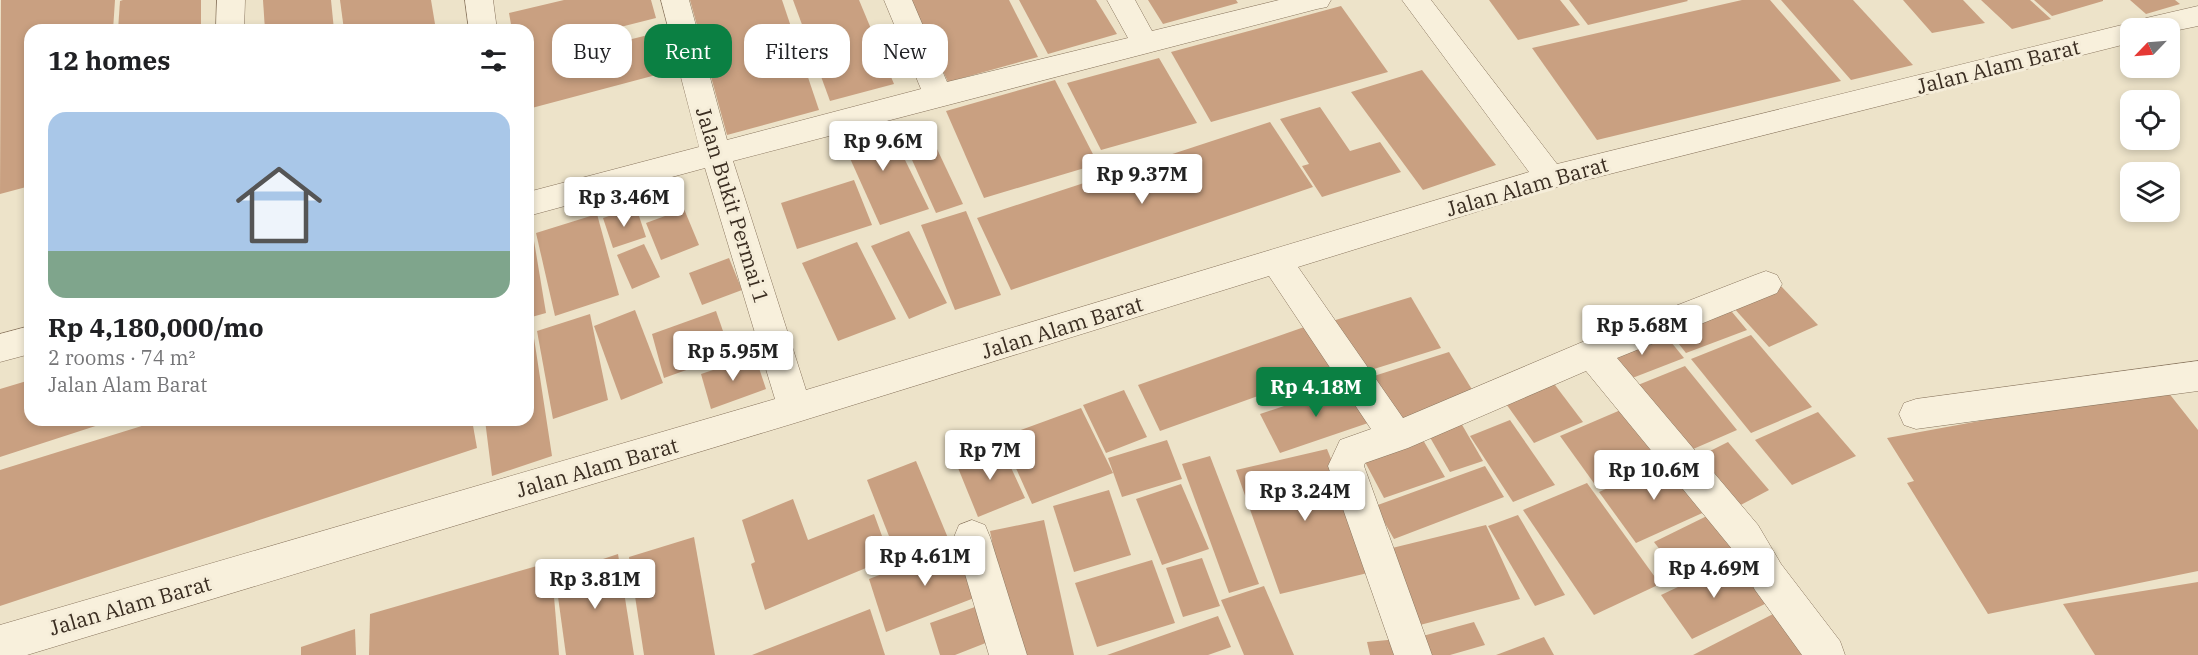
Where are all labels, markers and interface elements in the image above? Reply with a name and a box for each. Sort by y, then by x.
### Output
north arrow [2120,18,2180,78]
map controls [2120,18,2180,222]
chip: Buy [552,24,632,78]
chip: Rent [644,24,732,78]
chip: Filters [744,24,850,78]
chip: New [862,24,948,78]
street label: Jalan Alam Barat [1913,32,2083,100]
text: 12 homes [48,43,170,77]
icon: filters [477,44,510,77]
button: locate [2120,90,2180,150]
street label: Jalan Bukit Permai 1 [690,103,776,307]
pin: Rp 9.6M [828,121,938,172]
text: Rp 9.6M [843,127,923,154]
street label: Jalan Alam Barat [1443,149,1611,223]
icon: home [225,151,333,259]
pin: Rp 9.37M [1080,154,1204,205]
text: Rp 9.37M [1096,160,1188,187]
button: layers [2120,162,2180,222]
pin: Rp 3.46M [562,177,686,228]
text: Rp 3.46M [578,183,670,210]
street label: Jalan Alam Barat [978,289,1146,365]
pin: Rp 5.68M [1580,305,1704,356]
text: Rp 4,180,000/mo [48,310,264,344]
text: Rp 5.68M [1596,311,1688,338]
pin: Rp 5.95M [671,331,795,382]
text: Rp 5.95M [687,337,779,364]
text: 2 rooms · 74 m² [48,344,195,371]
pin: Rp 4.18M [1254,367,1378,418]
text: Jalan Alam Barat [48,371,207,398]
text: Rp 4.18M [1270,373,1362,400]
street label: Jalan Alam Barat [513,430,681,504]
pin: Rp 7M [948,430,1032,481]
text: Rp 7M [959,436,1021,463]
pin: Rp 10.6M [1592,450,1716,501]
text: Rp 10.6M [1608,456,1700,483]
pin: Rp 3.24M [1243,471,1367,522]
text: Rp 3.24M [1259,477,1351,504]
pin: Rp 4.61M [863,536,987,587]
text: Rp 4.61M [879,542,971,569]
pin: Rp 4.69M [1652,548,1776,599]
text: Rp 4.69M [1668,554,1760,581]
pin: Rp 3.81M [533,559,657,610]
text: Rp 3.81M [549,565,641,592]
street label: Jalan Alam Barat [46,568,214,642]

